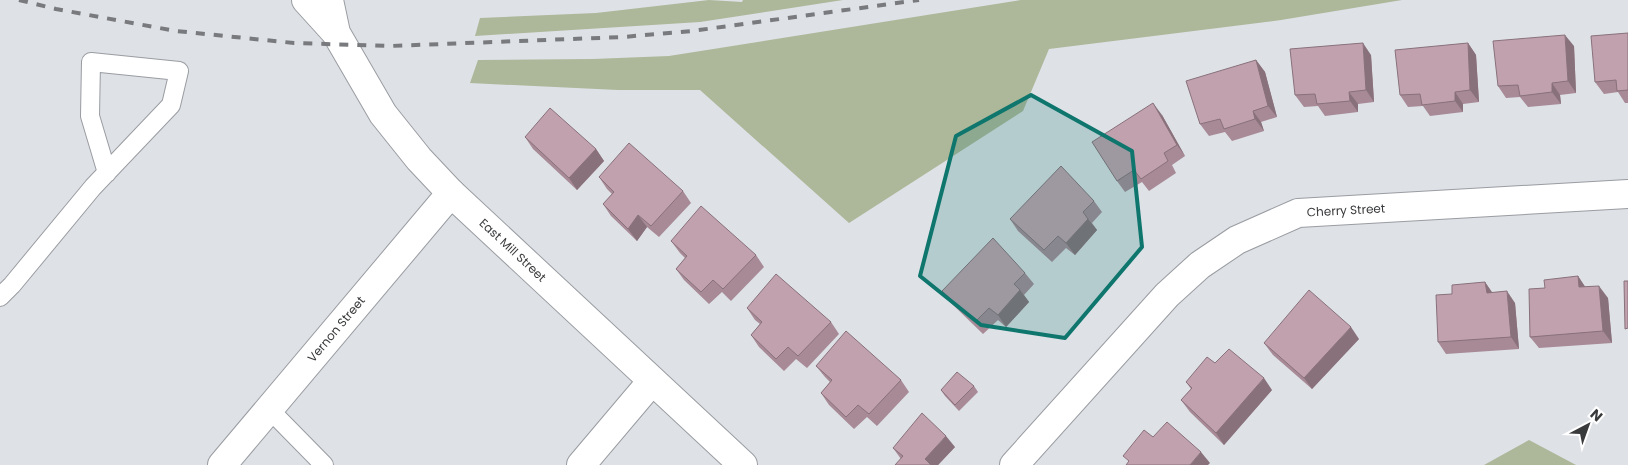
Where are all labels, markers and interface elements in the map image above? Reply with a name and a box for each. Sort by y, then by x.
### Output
street label: Cherry Street [1306,199,1386,221]
street label: East Mill Street [476,215,550,285]
street label: Vernon Street [303,292,369,366]
north arrow [1563,400,1613,450]
text: N [1586,404,1607,426]

